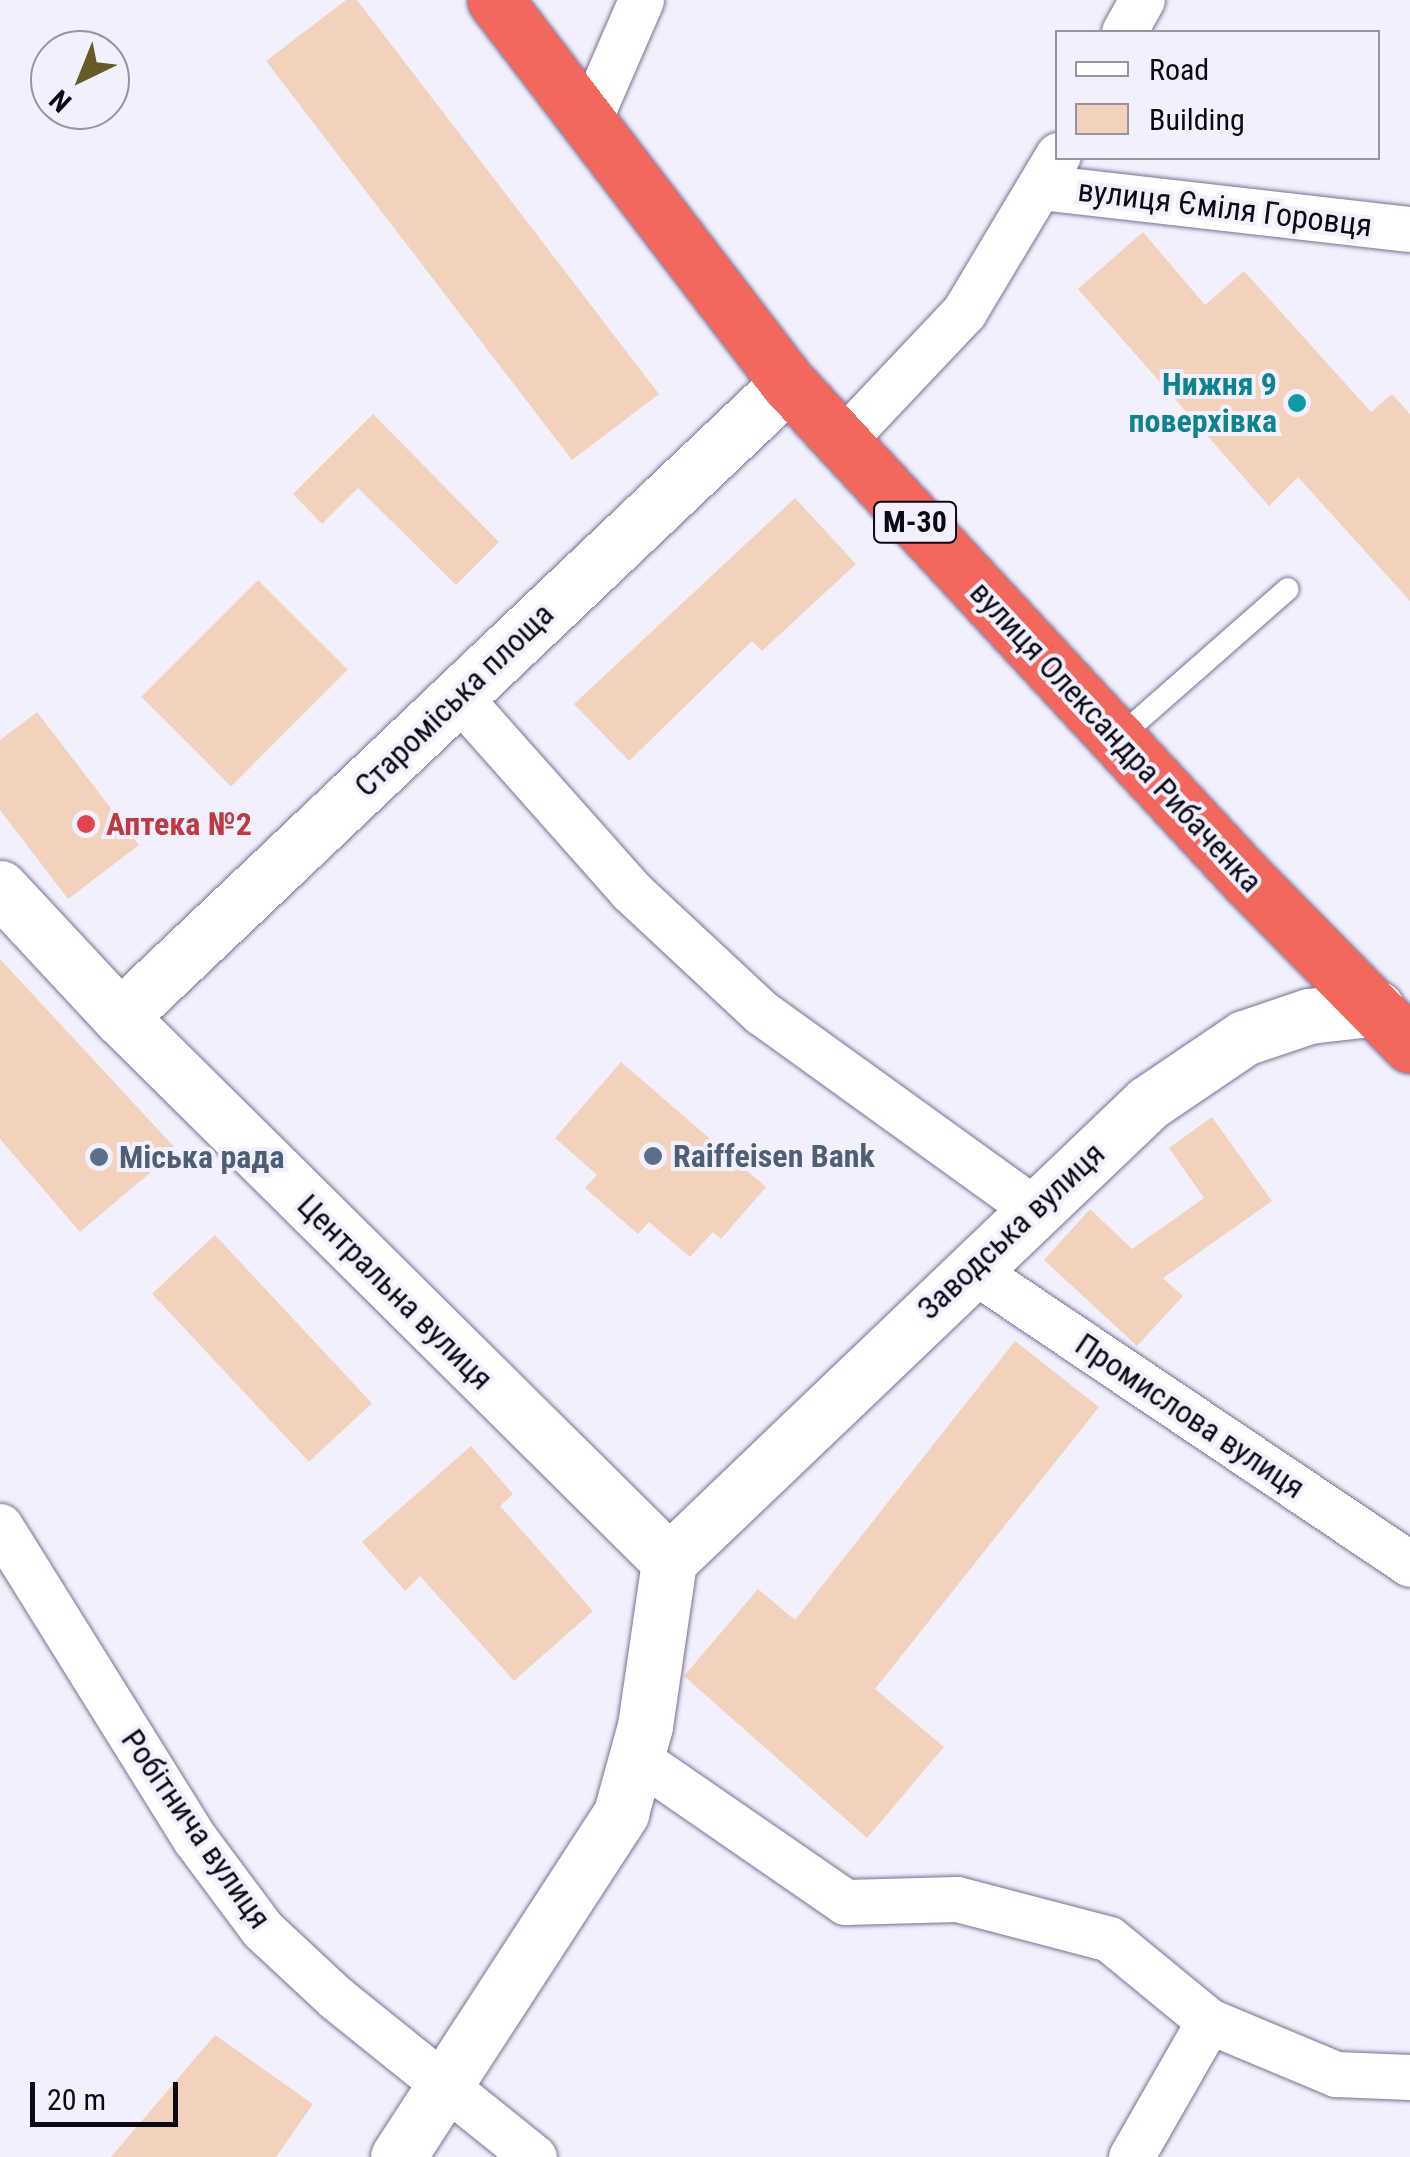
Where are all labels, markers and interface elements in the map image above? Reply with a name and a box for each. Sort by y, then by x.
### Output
north arrow [30,30,130,130]
legend [1055,30,1380,160]
text: Road [1149,52,1209,87]
text: N [43,83,78,119]
text: Building [1149,102,1245,137]
street label: вулиця Єміля Горовця [1076,171,1374,245]
place label: Нижня 9 поверхівка [1129,366,1277,441]
marker: Нижня 9 поверхівка [1286,392,1308,414]
road number: М-30 [872,497,958,547]
street label: вулиця Олександра Рибаченка [962,574,1270,900]
street label: Староміська площа [346,595,562,805]
place label: Аптека №2 [106,805,252,843]
marker: Аптека №2 [75,813,97,835]
street label: Заводська вулиця [909,1134,1113,1328]
place label: Raiffeisen Bank [673,1137,875,1175]
place label: Міська рада [119,1138,284,1176]
marker: Raiffeisen Bank [642,1145,664,1167]
marker: Міська рада [88,1146,110,1168]
street label: Центральна вулиця [289,1186,501,1398]
street label: Промислова вулиця [1068,1325,1312,1507]
street label: Робітнича вулиця [113,1722,279,1936]
scale bar [35,2062,182,2124]
text: 20 m [47,2082,106,2117]

